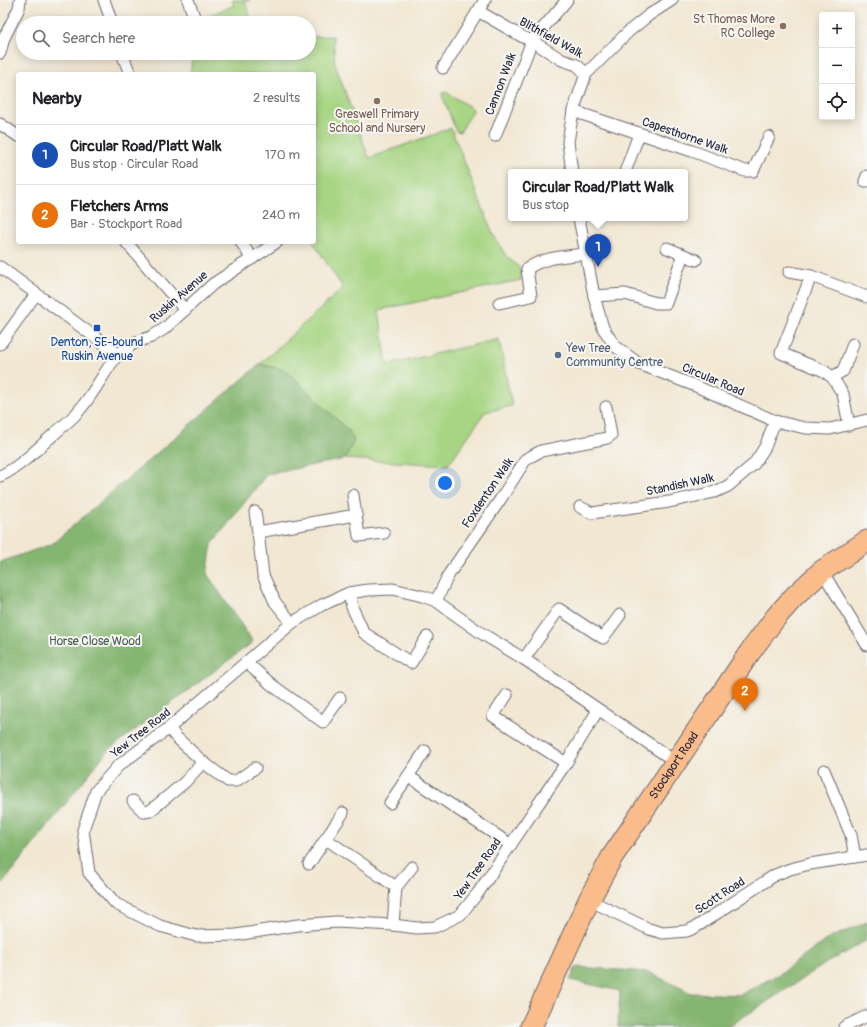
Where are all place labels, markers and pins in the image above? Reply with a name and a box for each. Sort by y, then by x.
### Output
place label: St Thomas More RC College [693,12,775,41]
marker: St Thomas More RC College [778,21,788,31]
marker: Greswell Primary School and Nursery [372,96,382,106]
place label: Greswell Primary School and Nursery [329,107,425,136]
pin: 1 [585,234,611,267]
marker: Denton, SE-bound Ruskin Avenue [92,323,102,333]
place label: Denton, SE-bound Ruskin Avenue [51,335,144,364]
place label: Yew Tree Community Centre [565,341,663,370]
marker: Yew Tree Community Centre [553,350,563,360]
pin: 2 [732,678,758,711]

